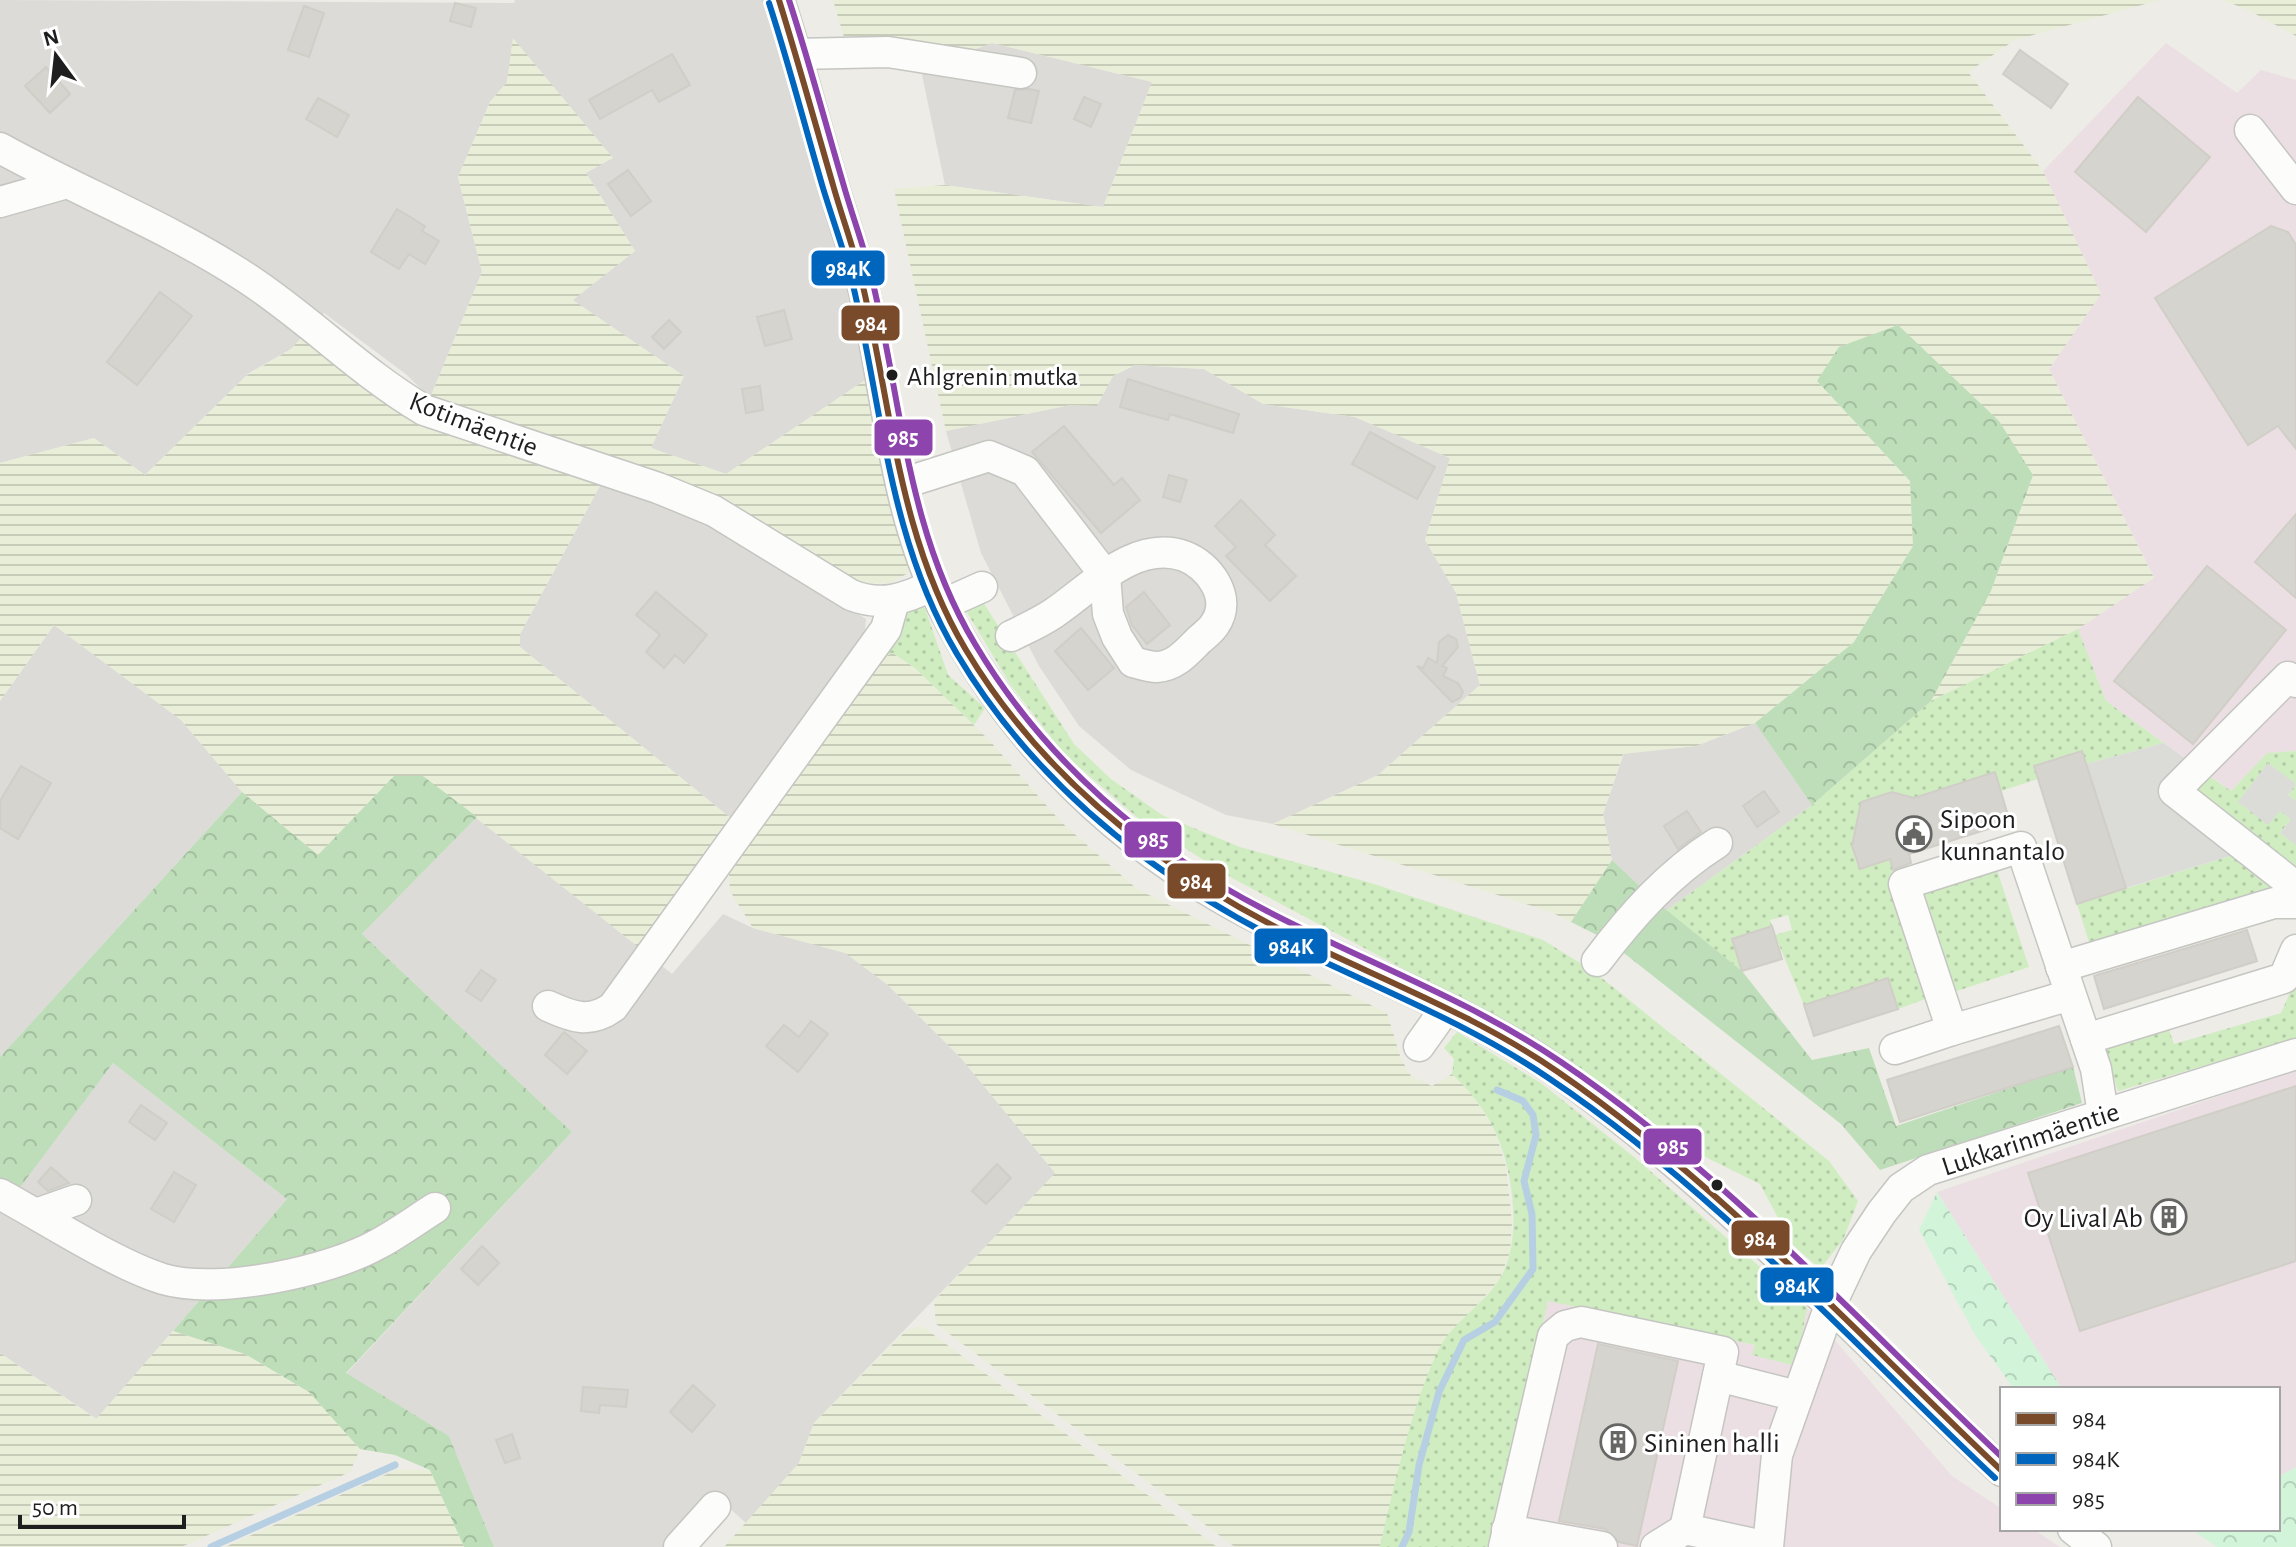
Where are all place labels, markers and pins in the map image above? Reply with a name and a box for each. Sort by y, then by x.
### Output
place label: Ahlgrenin mutka [907,364,1078,390]
marker: Ahlgrenin mutka [884,367,900,383]
place label: Sipoon kunnantalo [1940,806,2065,866]
public building icon: Sipoon kunnantalo [1895,815,1933,853]
unlabelled marker [1709,1177,1725,1193]
building icon: Oy Lival Ab [2150,1198,2188,1236]
place label: Oy Lival Ab [2024,1205,2143,1233]
building icon: Sininen halli [1599,1423,1637,1461]
place label: Sininen halli [1644,1430,1780,1458]

